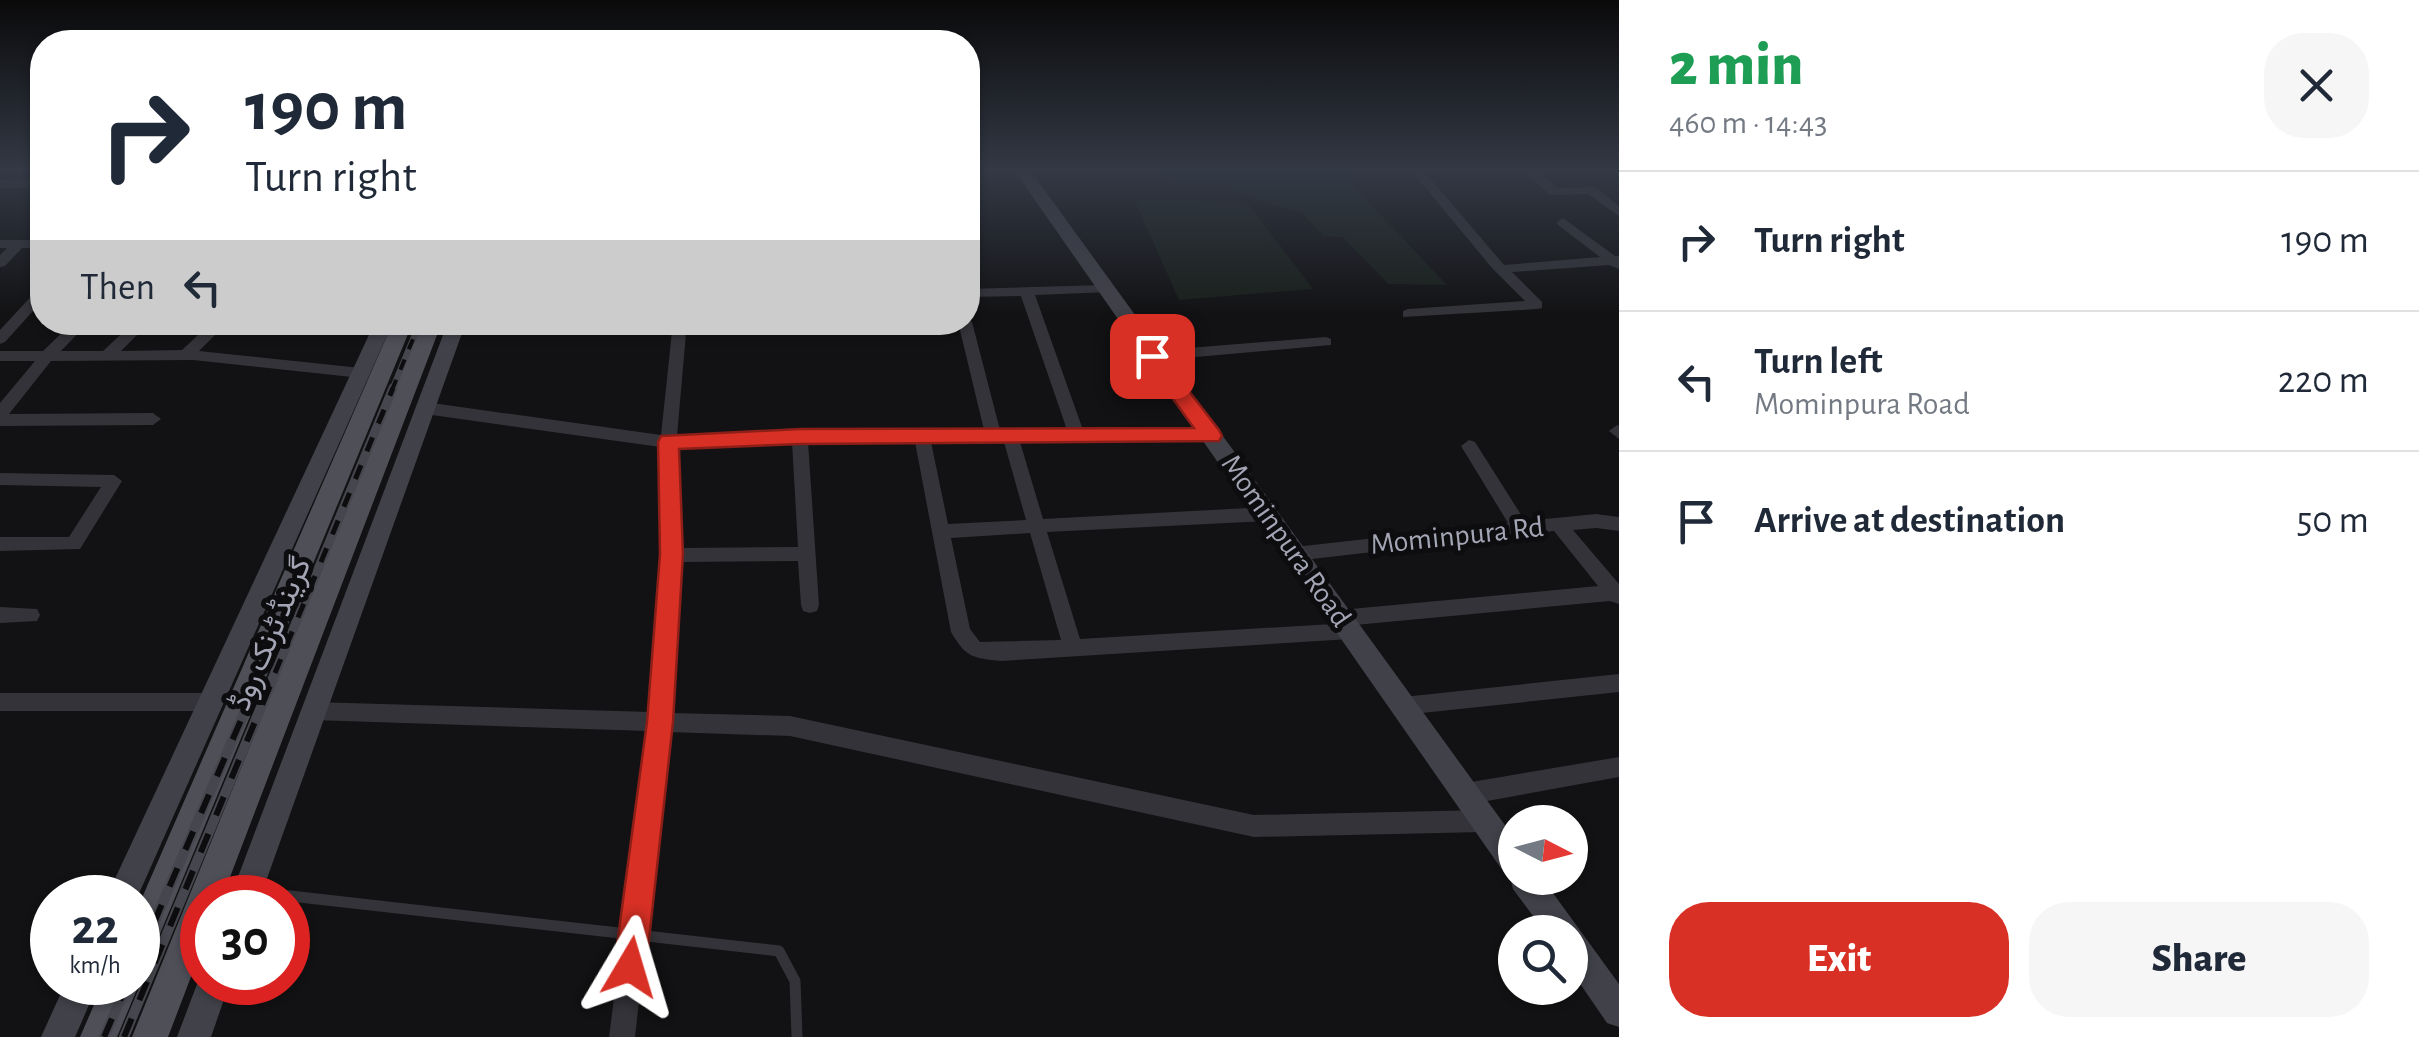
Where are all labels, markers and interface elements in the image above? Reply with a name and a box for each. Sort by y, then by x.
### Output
button: close [2264,33,2369,138]
text: 2 min [1669,36,1803,96]
icon: right [80,70,210,200]
text: 190 m [245,73,408,143]
text: 460 m · 14:43 [1669,107,1827,139]
text: Turn right [245,155,417,200]
icon: right [1669,214,1724,269]
text: Turn right [1754,222,1904,260]
text: 190 m [2281,222,2369,260]
icon: left [175,260,230,315]
text: Then [80,269,155,307]
pin [1110,314,1195,399]
icon: arrive [1125,329,1180,384]
text: Turn left [1754,343,1882,381]
icon: left [1669,354,1724,409]
text: 220 m [2278,362,2369,400]
text: Mominpura Road [1754,388,1970,420]
street label: Mominpura Road [1216,450,1356,632]
icon: arrive [1669,494,1724,549]
text: Arrive at destination [1754,502,2065,540]
text: 50 m [2296,502,2369,540]
street label: Mominpura Rd [1369,512,1545,560]
street label: گرینڈ ٹرنک روڈ [224,552,318,716]
north arrow [1498,805,1588,895]
map controls [1498,805,1588,1005]
speed limit sign: 30 [180,875,310,1005]
button: Exit [1669,902,2009,1017]
button: Share [2029,902,2369,1017]
text: 22 [71,903,119,953]
position arrow [578,915,682,1019]
button: search [1498,915,1588,1005]
text: km/h [69,953,121,978]

